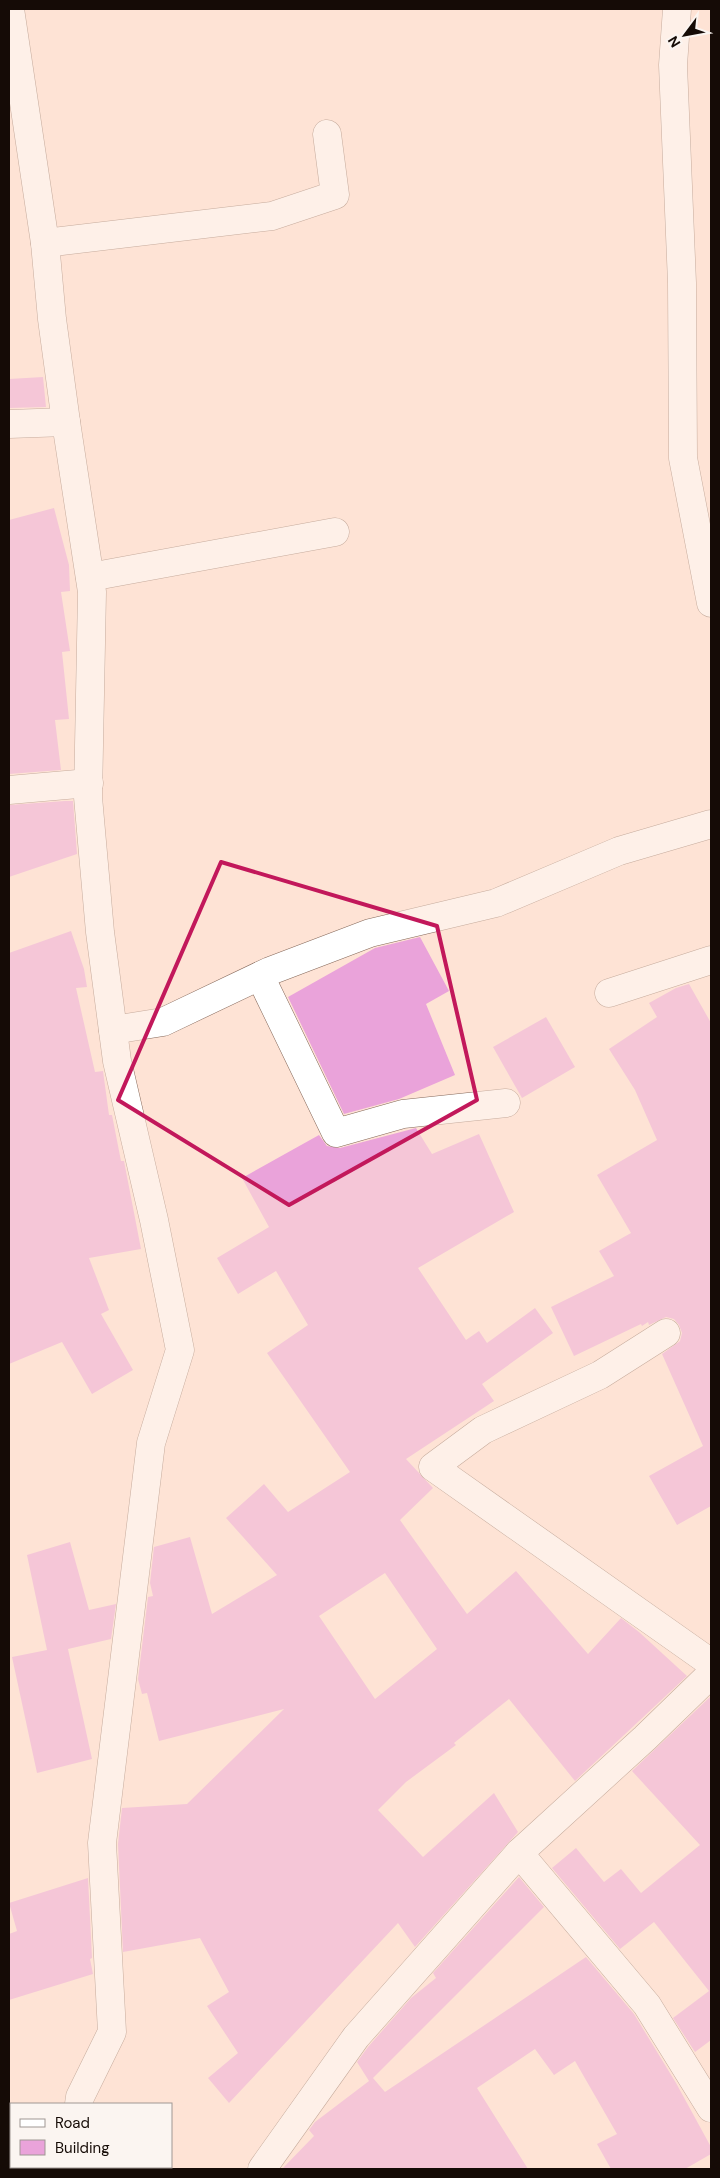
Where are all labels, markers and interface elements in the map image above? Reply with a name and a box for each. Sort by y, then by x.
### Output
north arrow [660,10,710,60]
text: N [664,33,684,51]
legend [10,2103,172,2168]
text: Road [55,2113,90,2133]
text: Building [55,2138,110,2158]

